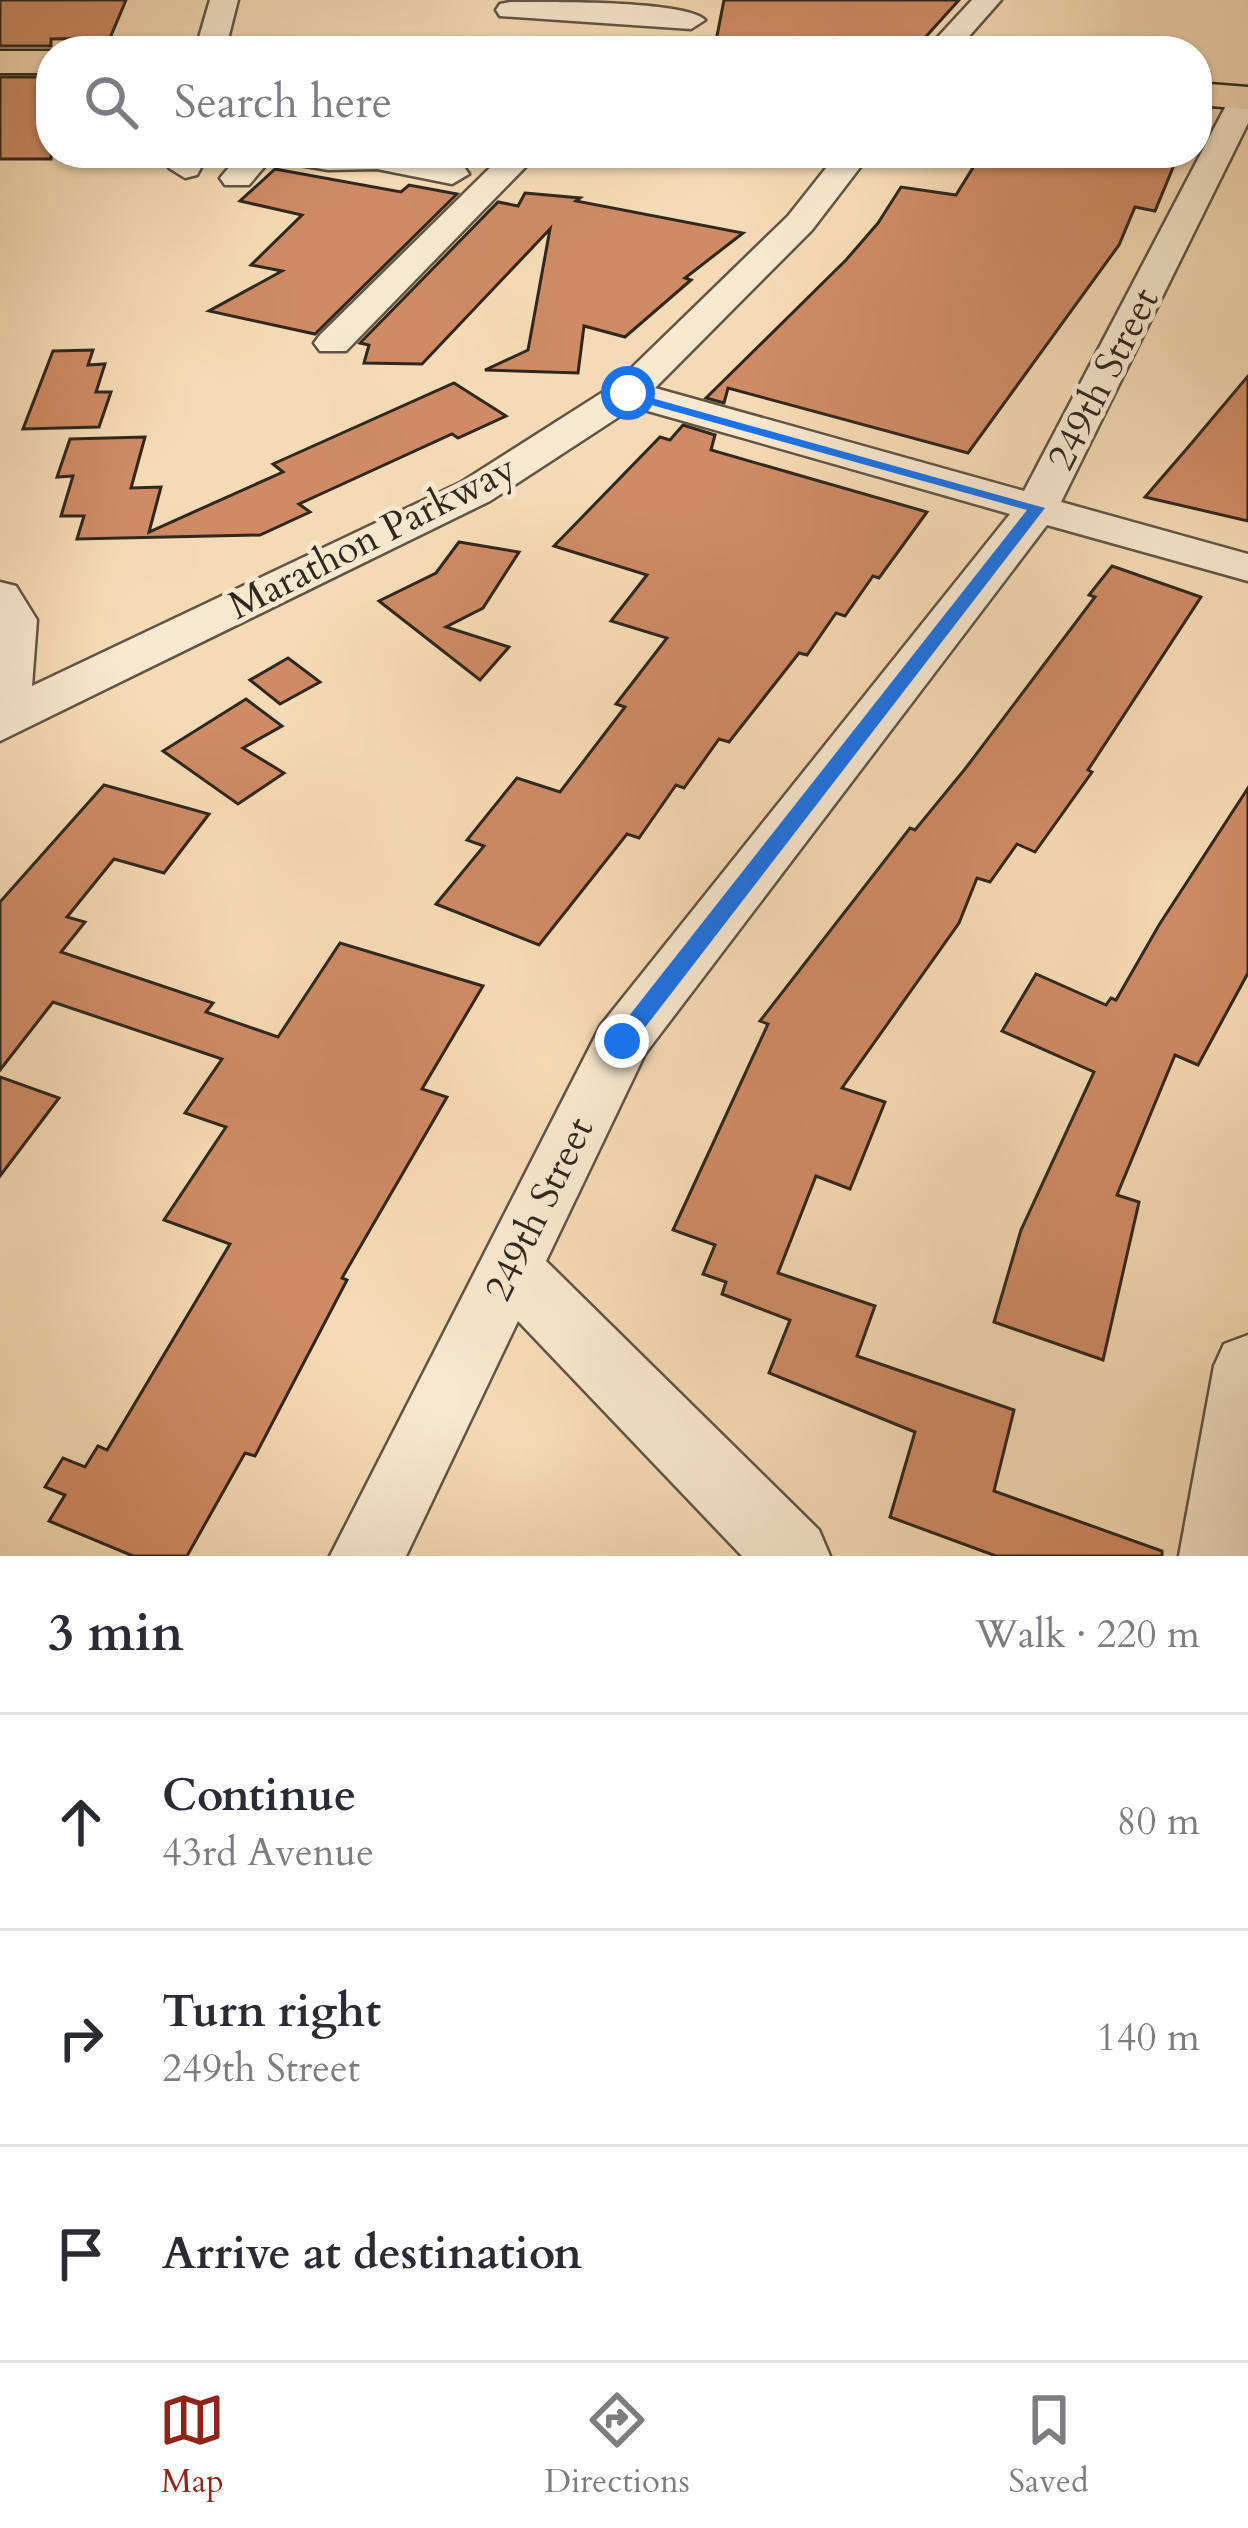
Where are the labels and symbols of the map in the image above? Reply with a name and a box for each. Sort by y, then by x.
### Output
street label: 249th Street [1034,279,1172,479]
route start [601,366,655,420]
street label: Marathon Parkway [219,442,525,632]
route end [595,1014,649,1068]
street label: 249th Street [472,1108,606,1310]

